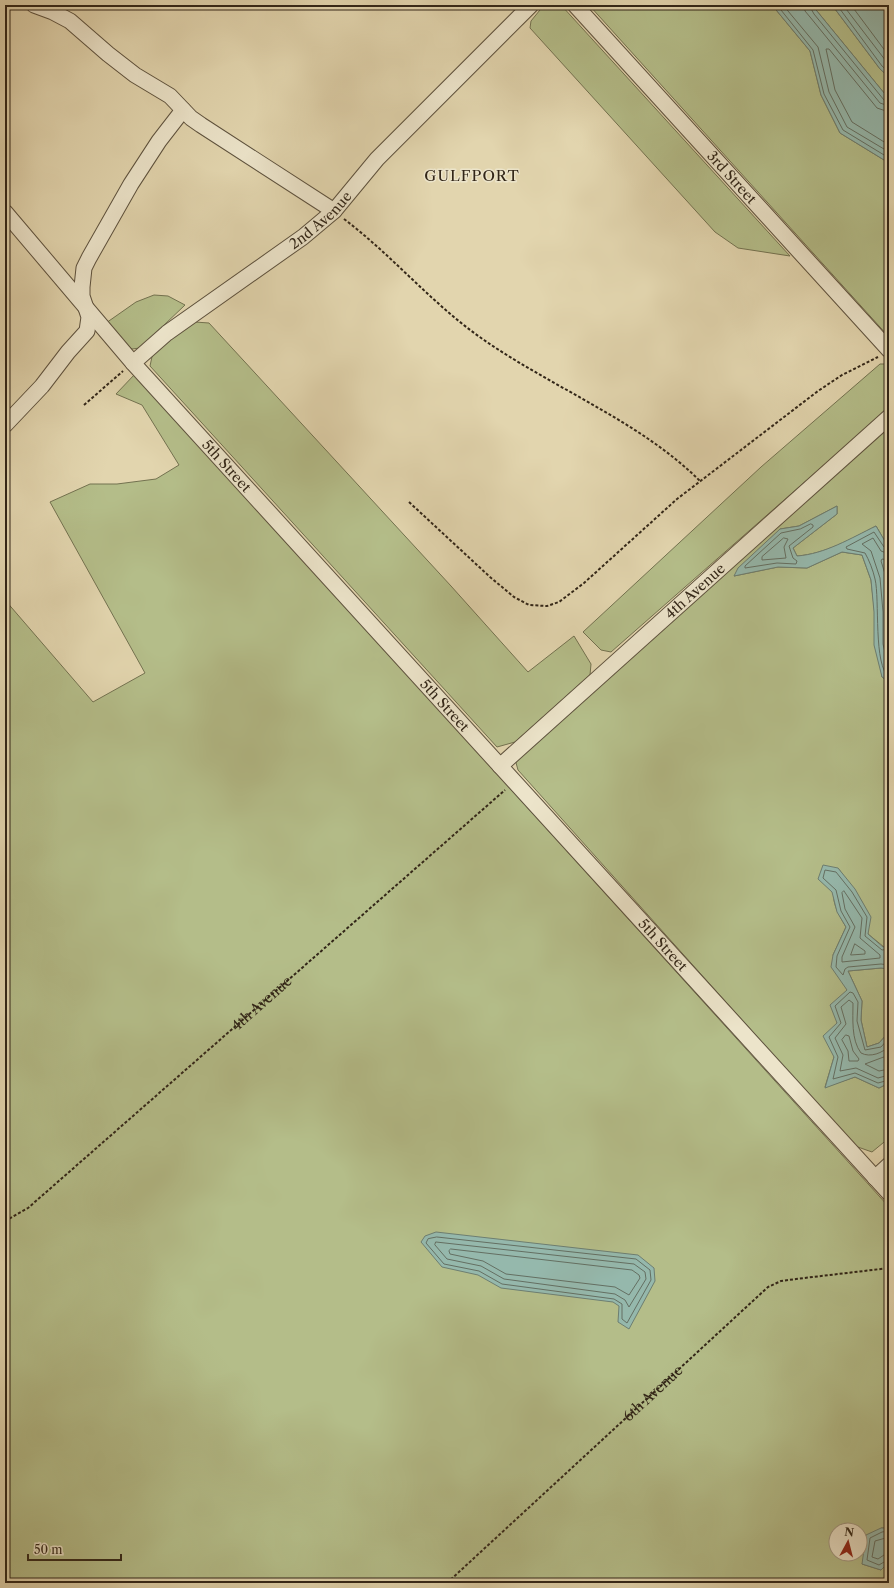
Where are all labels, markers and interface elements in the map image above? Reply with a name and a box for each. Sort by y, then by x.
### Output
street label: 3rd Street [703,147,761,208]
district label: GULFPORT [424,166,520,185]
street label: 2nd Avenue [286,188,356,253]
street label: 5th Street [198,436,255,496]
street label: 4th Avenue [661,559,729,623]
street label: 5th Street [416,675,473,735]
street label: 5th Street [635,915,691,975]
street label: 4th Avenue [228,972,296,1035]
street label: 6th Avenue [619,1361,687,1425]
north arrow [828,1522,868,1562]
text: N [844,1525,855,1540]
scale bar [28,1536,121,1562]
text: 50 m [34,1542,63,1557]

